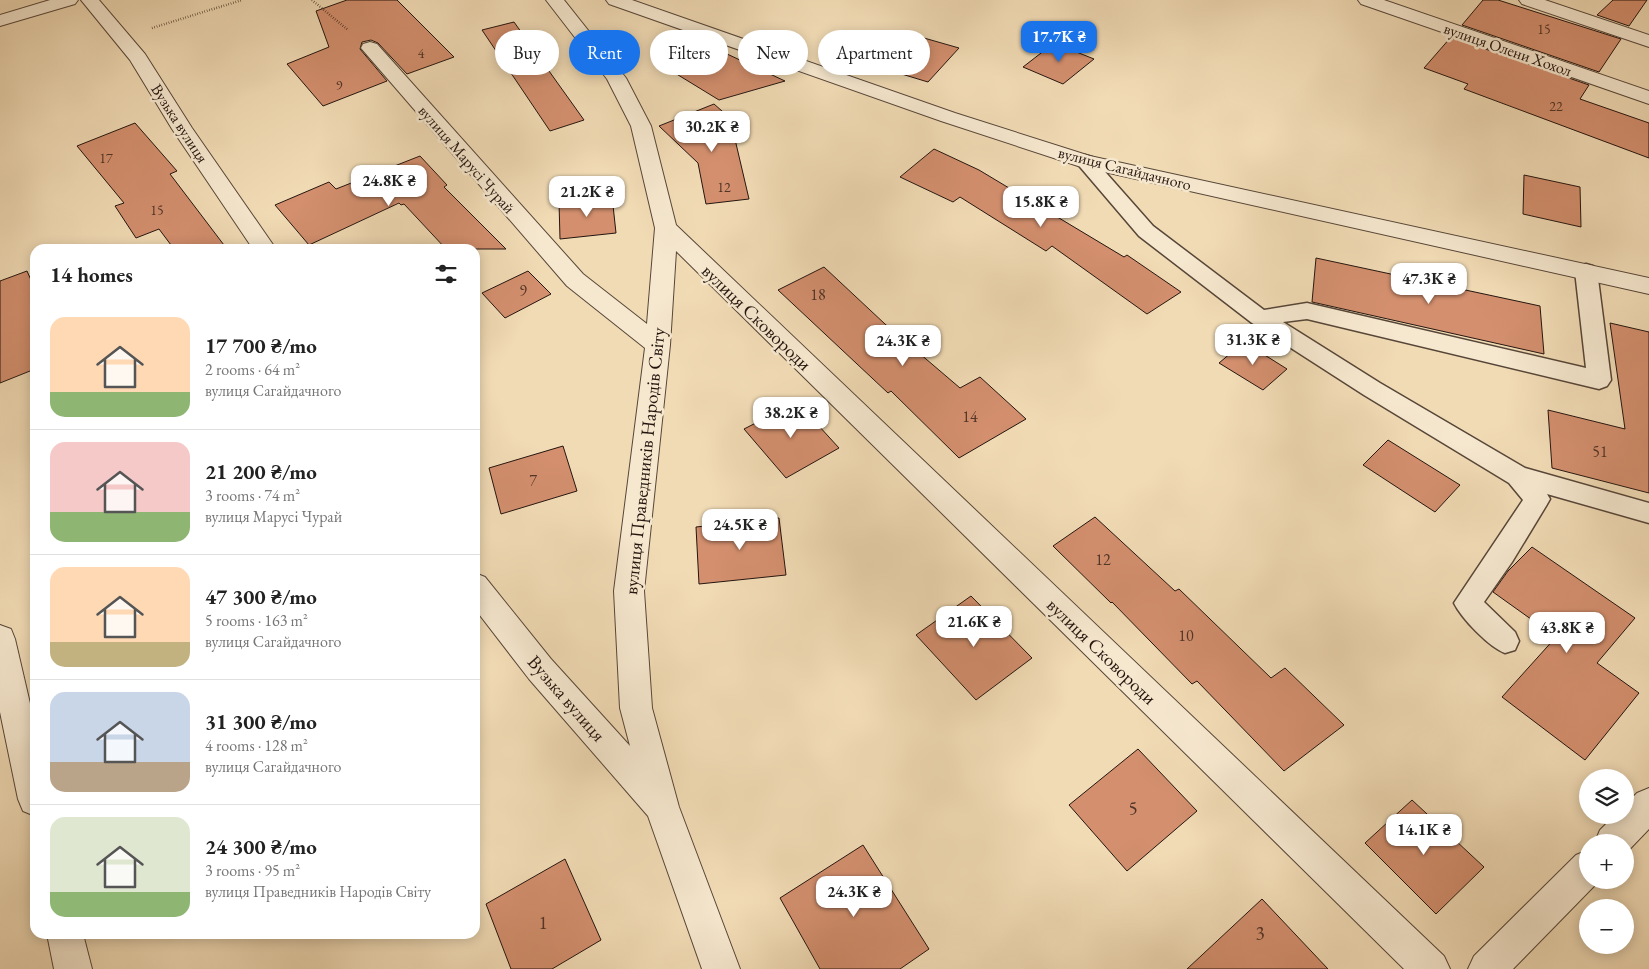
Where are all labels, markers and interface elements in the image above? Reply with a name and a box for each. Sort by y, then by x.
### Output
street label: вулиця Олени Хохол [1441,18,1575,81]
pin: 17.7K ₴ [1013,20,1105,63]
house number: 15 [1537,20,1551,38]
text: 17.7K ₴ [1032,26,1086,47]
chip: Buy [495,30,559,75]
chip: Rent [569,30,640,75]
chip: Filters [650,30,728,75]
chip: New [738,30,808,75]
chip: Apartment [818,30,930,75]
house number: 4 [418,44,425,62]
house number: 9 [336,76,343,94]
street label: Вузька вулиця [146,80,213,167]
house number: 22 [1549,97,1563,115]
street label: вулиця Марусі Чурай [414,101,520,218]
pin: 30.2K ₴ [666,110,758,153]
text: 30.2K ₴ [685,116,739,137]
street label: вулиця Сагайдачного [1056,142,1194,195]
house number: 17 [99,149,113,167]
pin: 24.8K ₴ [343,164,435,207]
text: 24.8K ₴ [362,170,416,191]
pin: 21.2K ₴ [541,176,633,218]
house number: 12 [717,178,731,196]
text: 21.2K ₴ [560,181,614,202]
pin: 15.8K ₴ [995,186,1087,228]
text: 15.8K ₴ [1014,191,1068,212]
house number: 15 [150,201,164,219]
street label: вулиця Сковороди [696,259,817,376]
icon: filters [432,260,460,288]
text: 14 homes [50,261,133,288]
pin: 47.3K ₴ [1383,262,1475,305]
text: 47.3K ₴ [1402,268,1456,289]
house number: 9 [519,280,527,301]
house number: 18 [810,284,826,305]
pin: 24.3K ₴ [857,324,949,367]
pin: 31.3K ₴ [1207,324,1299,366]
street label: вулиця Праведників Народів Світу [618,326,671,596]
text: 31.3K ₴ [1226,329,1280,350]
text: 24.3K ₴ [876,330,930,351]
text: 17 700 ₴/mo [205,332,317,359]
icon: home [90,337,150,397]
text: 2 rooms · 64 m² [205,359,300,380]
text: вулиця Сагайдачного [205,380,341,401]
pin: 38.2K ₴ [745,396,837,439]
text: 38.2K ₴ [764,402,818,423]
house number: 14 [962,406,978,427]
house number: 51 [1592,441,1608,462]
text: 21 200 ₴/mo [205,458,317,485]
icon: home [90,462,150,522]
house number: 7 [529,470,537,491]
text: 3 rooms · 74 m² [205,485,300,506]
text: вулиця Марусі Чурай [205,506,342,527]
pin: 24.5K ₴ [694,508,786,551]
text: 24.5K ₴ [713,514,767,535]
house number: 12 [1095,549,1111,570]
text: 47 300 ₴/mo [205,583,317,610]
icon: home [90,587,150,647]
street label: вулиця Сковороди [1041,593,1162,710]
pin: 21.6K ₴ [928,606,1020,648]
text: 5 rooms · 163 m² [205,610,308,631]
text: 21.6K ₴ [947,611,1001,632]
pin: 43.8K ₴ [1521,612,1613,654]
text: 43.8K ₴ [1540,617,1594,638]
house number: 10 [1178,625,1194,646]
text: вулиця Сагайдачного [205,631,341,652]
street label: Вузька вулиця [522,650,612,747]
text: 31 300 ₴/mo [205,708,317,735]
icon: home [90,712,150,772]
text: 4 rooms · 128 m² [205,735,308,756]
text: вулиця Сагайдачного [205,756,341,777]
map controls [1579,769,1634,954]
button: layers [1579,769,1634,824]
house number: 5 [1128,796,1138,821]
pin: 14.1K ₴ [1378,814,1470,856]
text: 14.1K ₴ [1397,819,1451,840]
text: 24 300 ₴/mo [205,833,317,860]
button: + [1579,834,1634,889]
icon: home [90,837,150,897]
text: 3 rooms · 95 m² [205,860,300,881]
pin: 24.3K ₴ [808,876,900,918]
text: вулиця Праведників Народів Світу [205,881,431,902]
text: 24.3K ₴ [827,881,881,902]
button: − [1579,899,1634,954]
house number: 1 [538,910,548,935]
house number: 3 [1255,921,1265,946]

